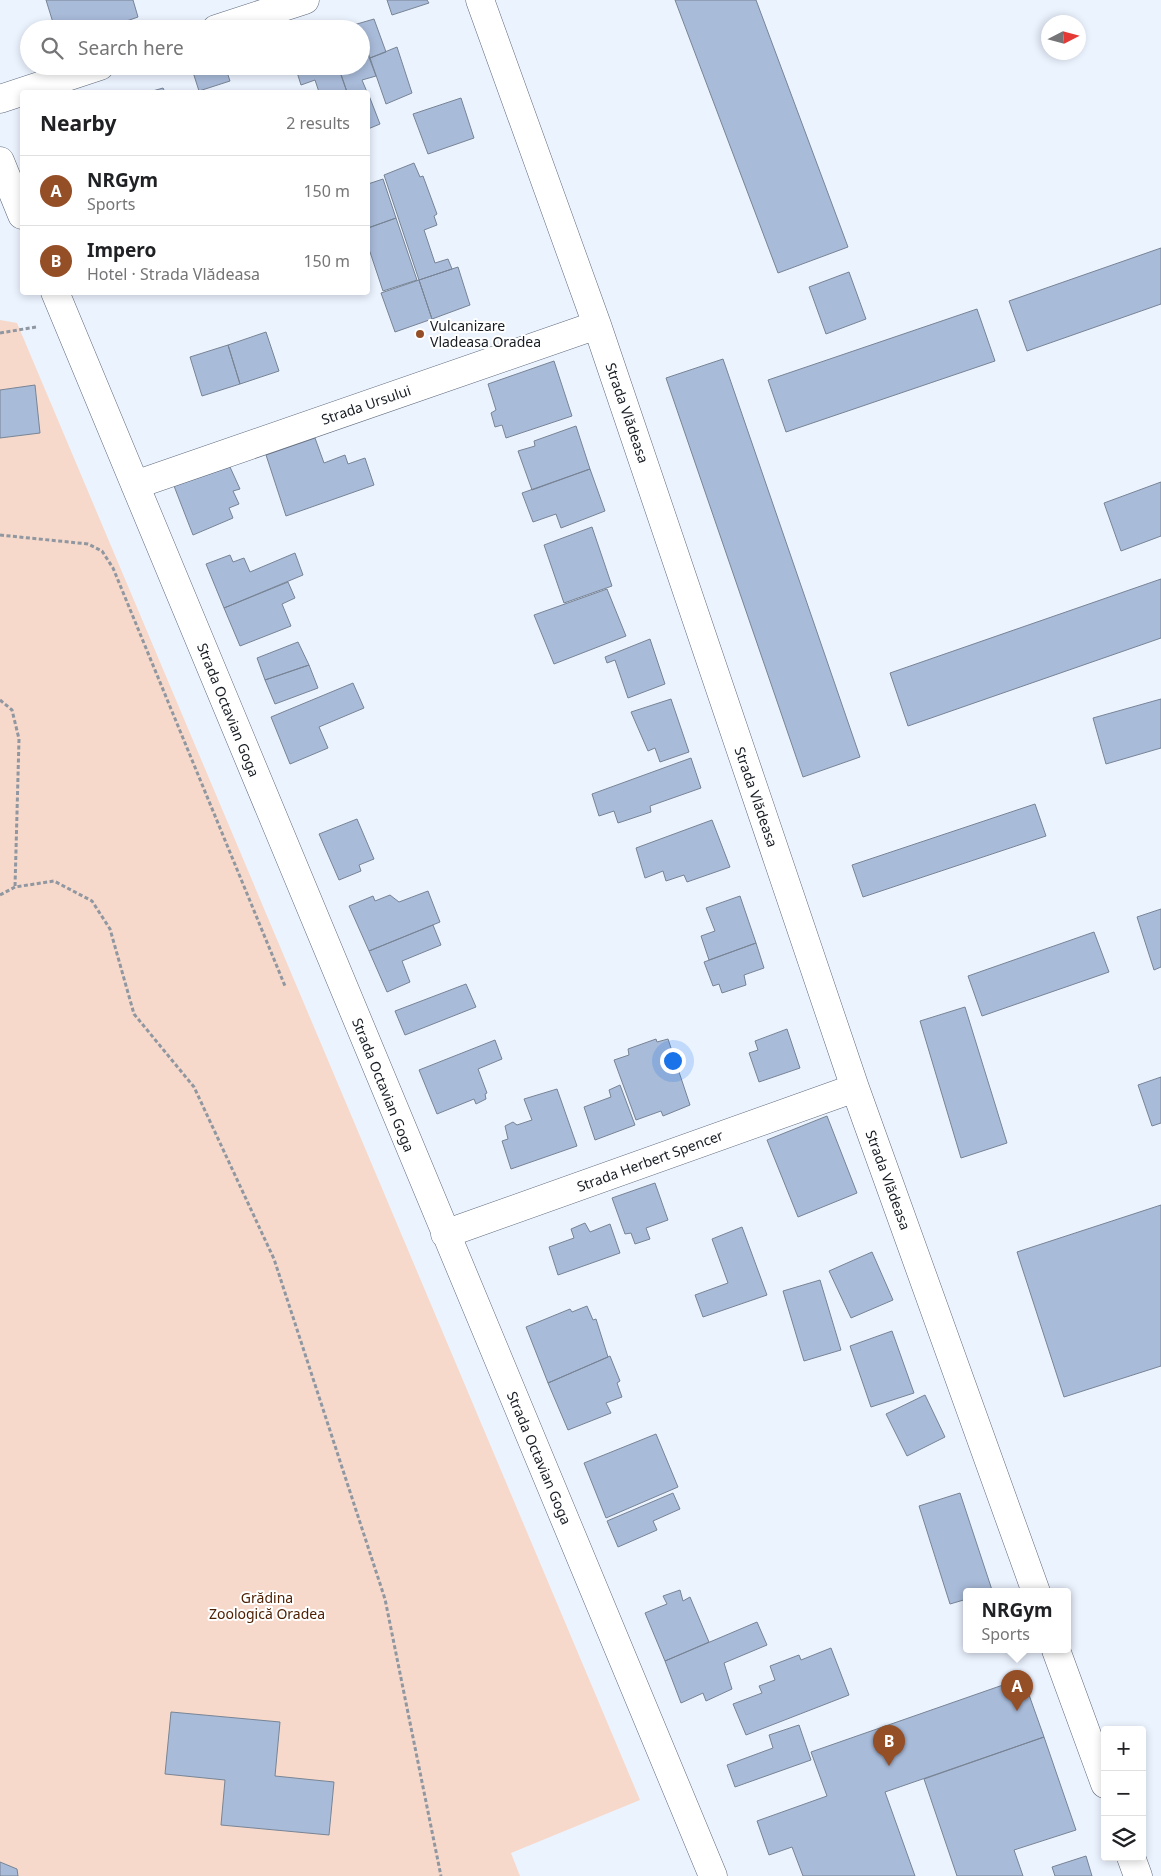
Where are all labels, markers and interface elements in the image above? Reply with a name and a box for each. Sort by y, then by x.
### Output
north arrow [1041,15,1086,60]
search box [20,20,370,75]
icon: search [38,34,66,62]
text: Search here [78,35,184,61]
text: Nearby [40,109,116,137]
text: 2 results [286,112,350,134]
text: NRGym [87,167,158,193]
text: A [50,180,62,202]
text: 150 m [303,180,350,202]
text: Sports [87,193,135,215]
text: Impero [87,237,156,263]
text: B [51,250,61,272]
text: 150 m [303,250,350,272]
text: Hotel · Strada Vlădeasa [87,263,260,285]
place label: Vulcanizare Vladeasa Oradea [430,316,541,351]
marker: Vulcanizare Vladeasa Oradea [414,328,426,340]
street label: Strada Vlădeasa [601,360,654,466]
street label: Strada Ursului [319,380,413,429]
street label: Strada Octavian Goga [193,640,264,780]
street label: Strada Vlădeasa [730,744,783,850]
street label: Strada Octavian Goga [348,1015,419,1155]
your location [660,1048,686,1074]
street label: Strada Herbert Spencer [574,1125,726,1196]
street label: Strada Vlădeasa [862,1127,915,1232]
street label: Strada Octavian Goga [503,1388,576,1527]
park label: Grădina Zoologică Oradea [209,1588,325,1623]
popup [963,1588,1071,1653]
text: NRGym [981,1597,1053,1623]
text: Sports [981,1623,1030,1645]
pin: A [1001,1670,1033,1711]
pin: B [873,1725,905,1766]
map controls [1101,1726,1146,1861]
button: + [1101,1726,1146,1771]
button: − [1101,1771,1146,1816]
button: layers [1101,1816,1146,1861]

